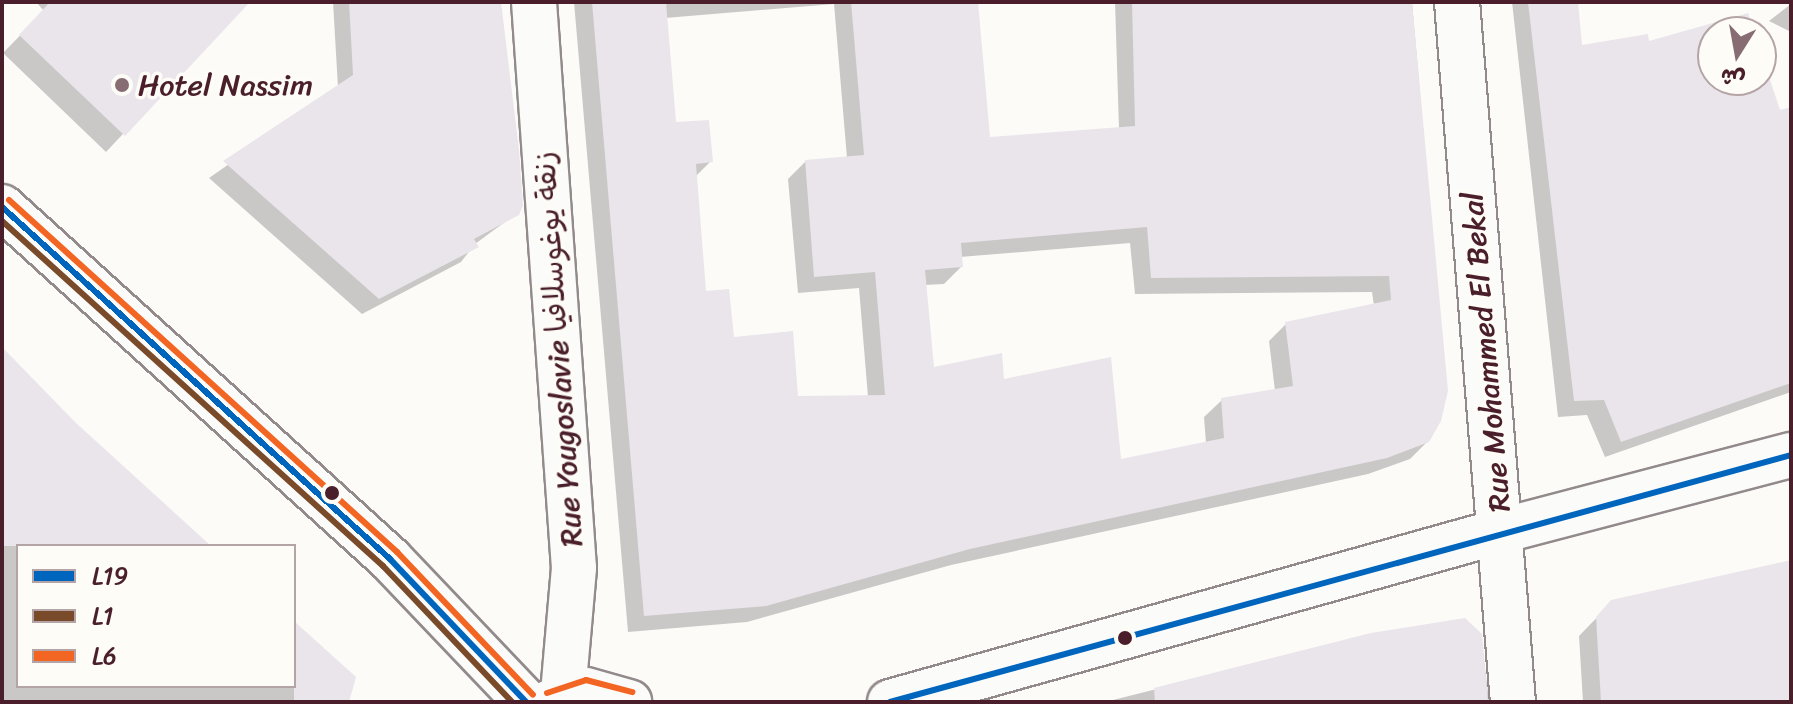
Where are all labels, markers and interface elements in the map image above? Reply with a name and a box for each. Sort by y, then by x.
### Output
north arrow [1697,16,1777,96]
text: ش [1717,57,1748,100]
place label: Hotel Nassim [138,67,314,103]
marker: Hotel Nassim [113,76,131,94]
street label: Rue Yougoslavie زنقة يوغوسلافيا [526,151,590,547]
street label: Rue Mohammed El Bekal [1454,192,1518,512]
unlabelled marker [324,485,340,501]
legend [16,544,296,688]
text: L19 [92,555,128,597]
text: L1 [92,595,113,637]
unlabelled marker [1117,630,1133,646]
text: L6 [92,635,117,677]

